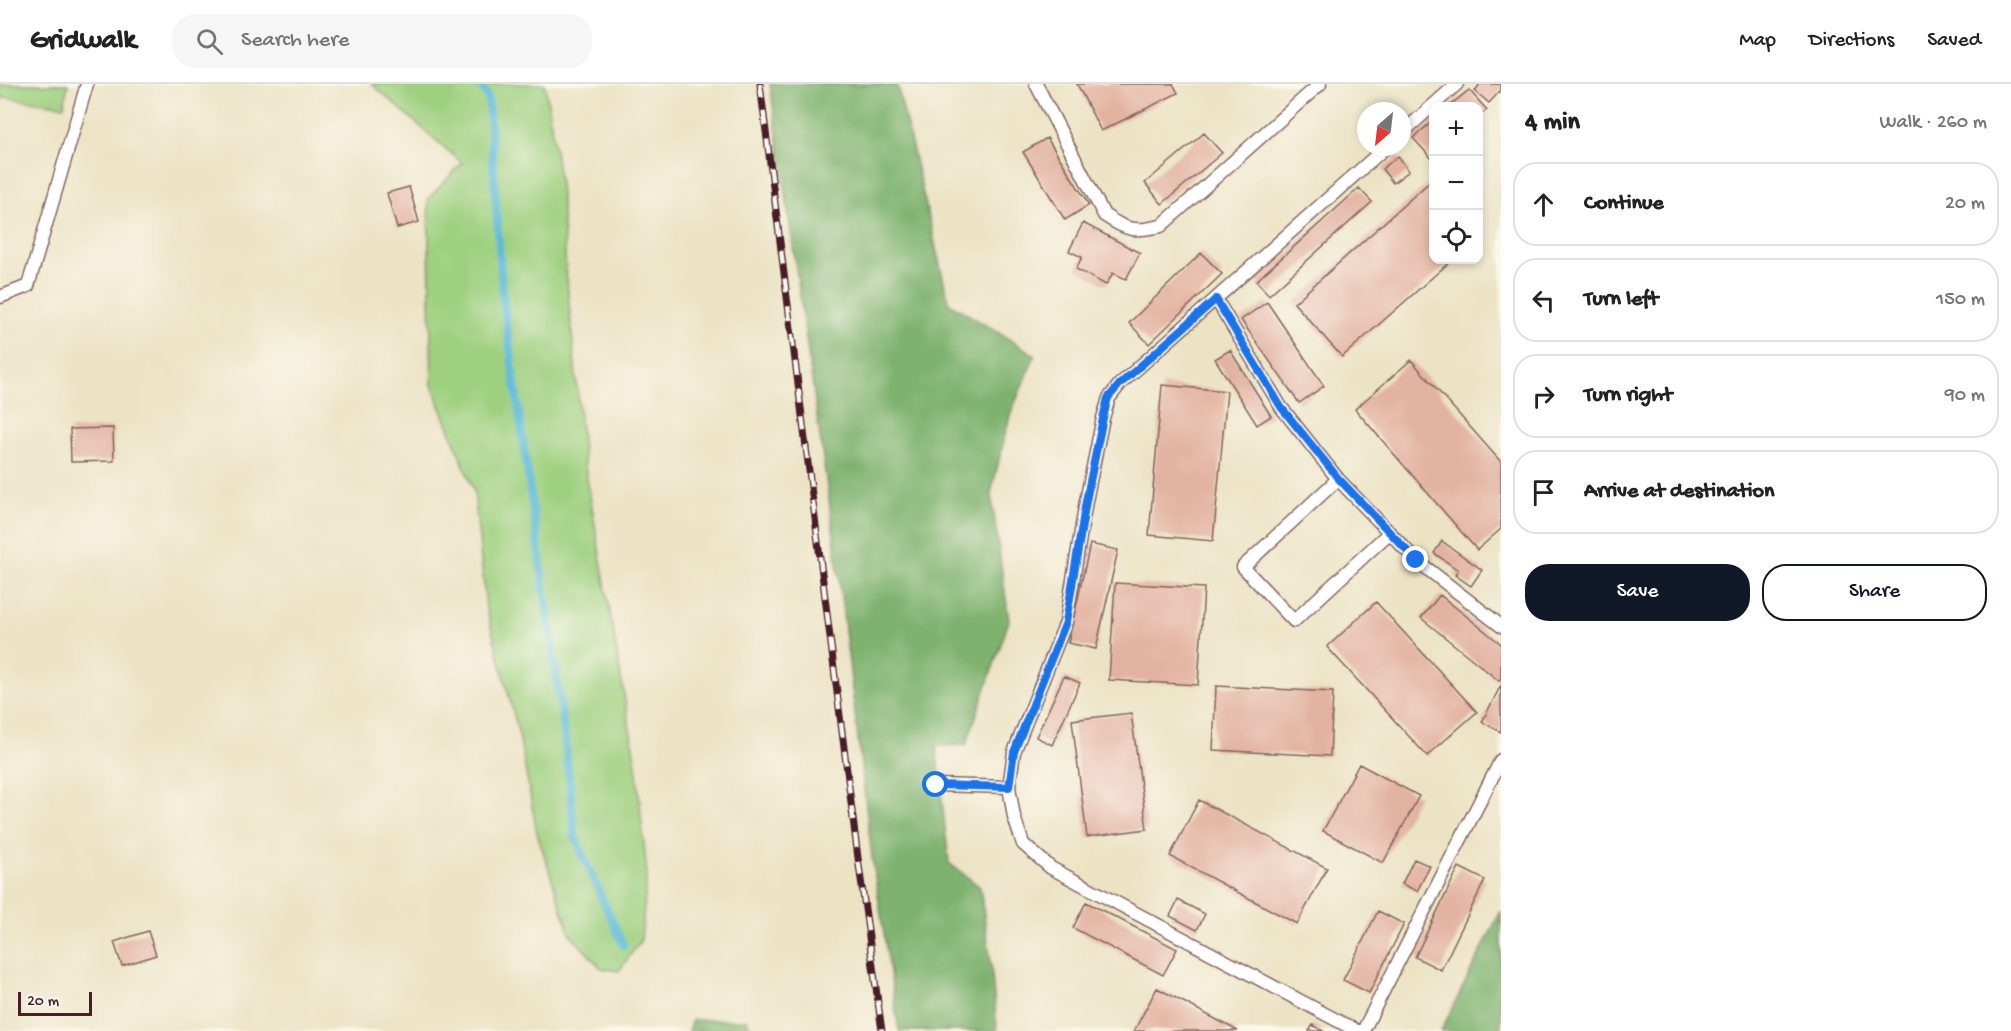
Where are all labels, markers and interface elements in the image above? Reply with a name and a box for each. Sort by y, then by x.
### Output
search box [172,14,592,68]
text: Gridwalk [30,25,136,58]
icon: search [193,25,226,58]
text: Search here [241,28,349,54]
text: Map [1739,29,1776,54]
text: Directions [1809,29,1894,54]
text: Saved [1927,29,1981,54]
north arrow [1357,102,1411,156]
map controls [1429,102,1483,264]
button: + [1429,102,1483,156]
text: 4 min [1525,108,1580,139]
text: Walk · 260 m [1880,112,1987,135]
button: − [1429,156,1483,210]
icon: ahead [1527,188,1560,221]
text: Continue [1584,191,1664,217]
text: 20 m [1945,193,1985,216]
button: locate [1429,210,1483,264]
icon: left [1527,284,1560,317]
text: Turn left [1584,287,1658,313]
text: 150 m [1936,289,1985,312]
icon: right [1527,380,1560,413]
text: Turn right [1584,383,1672,409]
text: 90 m [1945,385,1985,408]
icon: arrive [1527,476,1560,509]
text: Arrive at destination [1584,479,1774,505]
route end [1402,546,1428,572]
button: Save [1525,564,1750,621]
button: Share [1762,564,1987,621]
route start [922,771,948,797]
scale bar [18,989,92,1016]
text: 20 m [27,993,59,1012]

